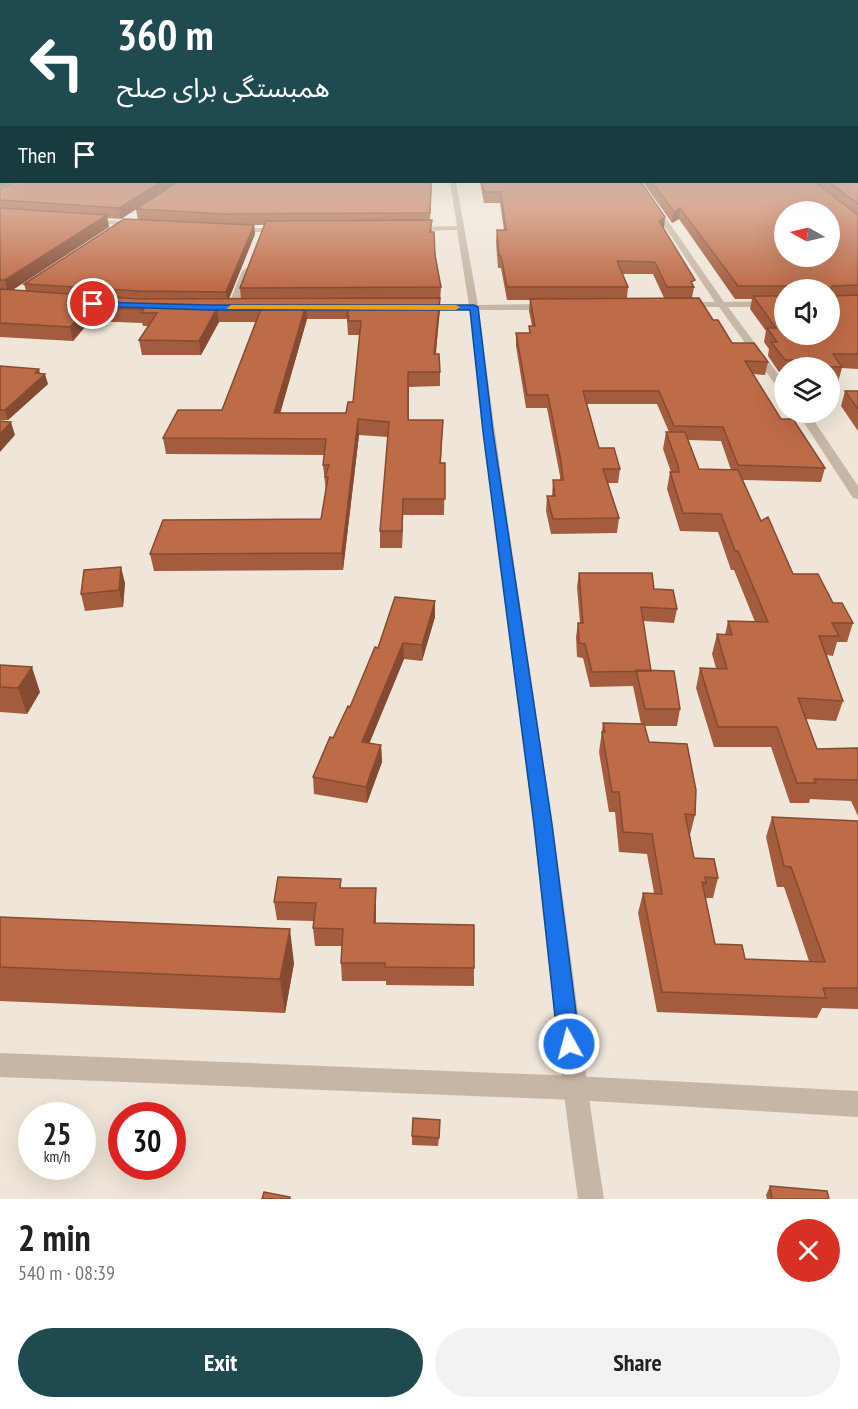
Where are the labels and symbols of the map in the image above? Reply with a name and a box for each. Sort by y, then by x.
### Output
north arrow [774,201,840,267]
pin [67,278,118,329]
position arrow [537,1012,601,1076]
speed limit sign: 30 [108,1102,186,1180]

